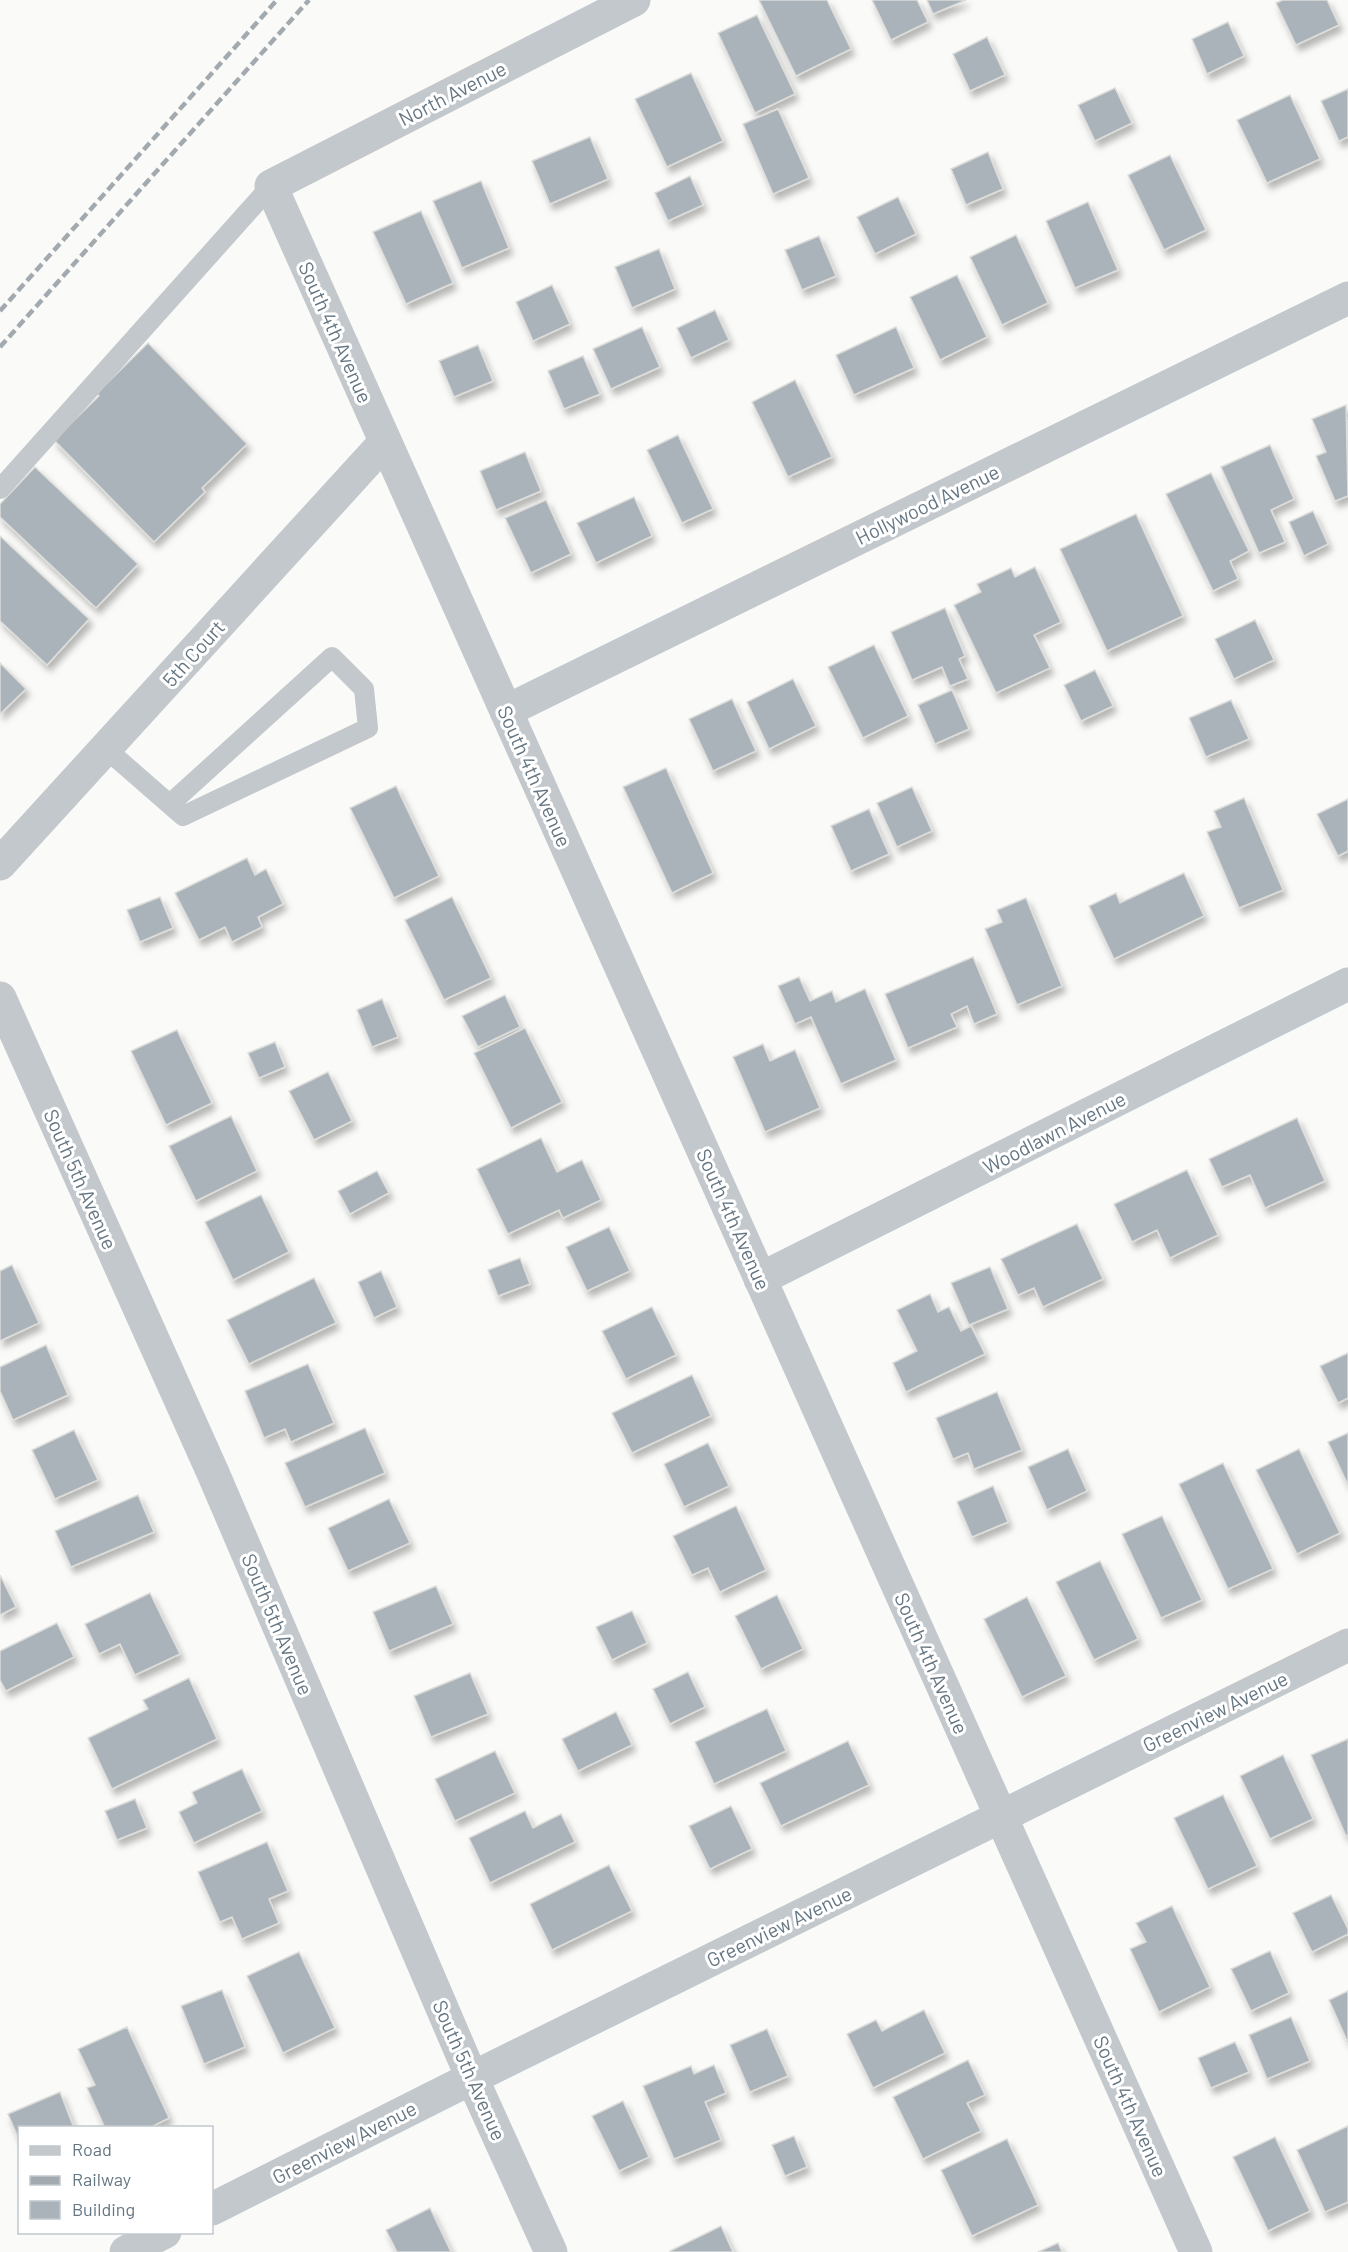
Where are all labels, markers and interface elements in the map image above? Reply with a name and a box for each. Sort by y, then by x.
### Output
street label: North Avenue [394,56,510,130]
street label: South 4th Avenue [294,258,378,406]
street label: Hollywood Avenue [851,459,1003,549]
street label: 5th Court [157,615,229,691]
street label: South 4th Avenue [493,702,577,850]
street label: Woodlawn Avenue [979,1086,1129,1178]
street label: South 5th Avenue [39,1105,123,1253]
street label: South 4th Avenue [692,1145,776,1293]
street label: South 5th Avenue [237,1550,319,1698]
street label: South 4th Avenue [890,1589,974,1737]
street label: Greenview Avenue [1139,1666,1291,1756]
street label: Greenview Avenue [703,1881,855,1971]
street label: South 5th Avenue [428,1996,512,2144]
street label: South 4th Avenue [1089,2032,1173,2180]
street label: Greenview Avenue [268,2095,420,2189]
legend [18,2126,213,2234]
text: Road [72,2138,112,2160]
text: Railway [72,2168,131,2190]
text: Building [72,2198,135,2220]

